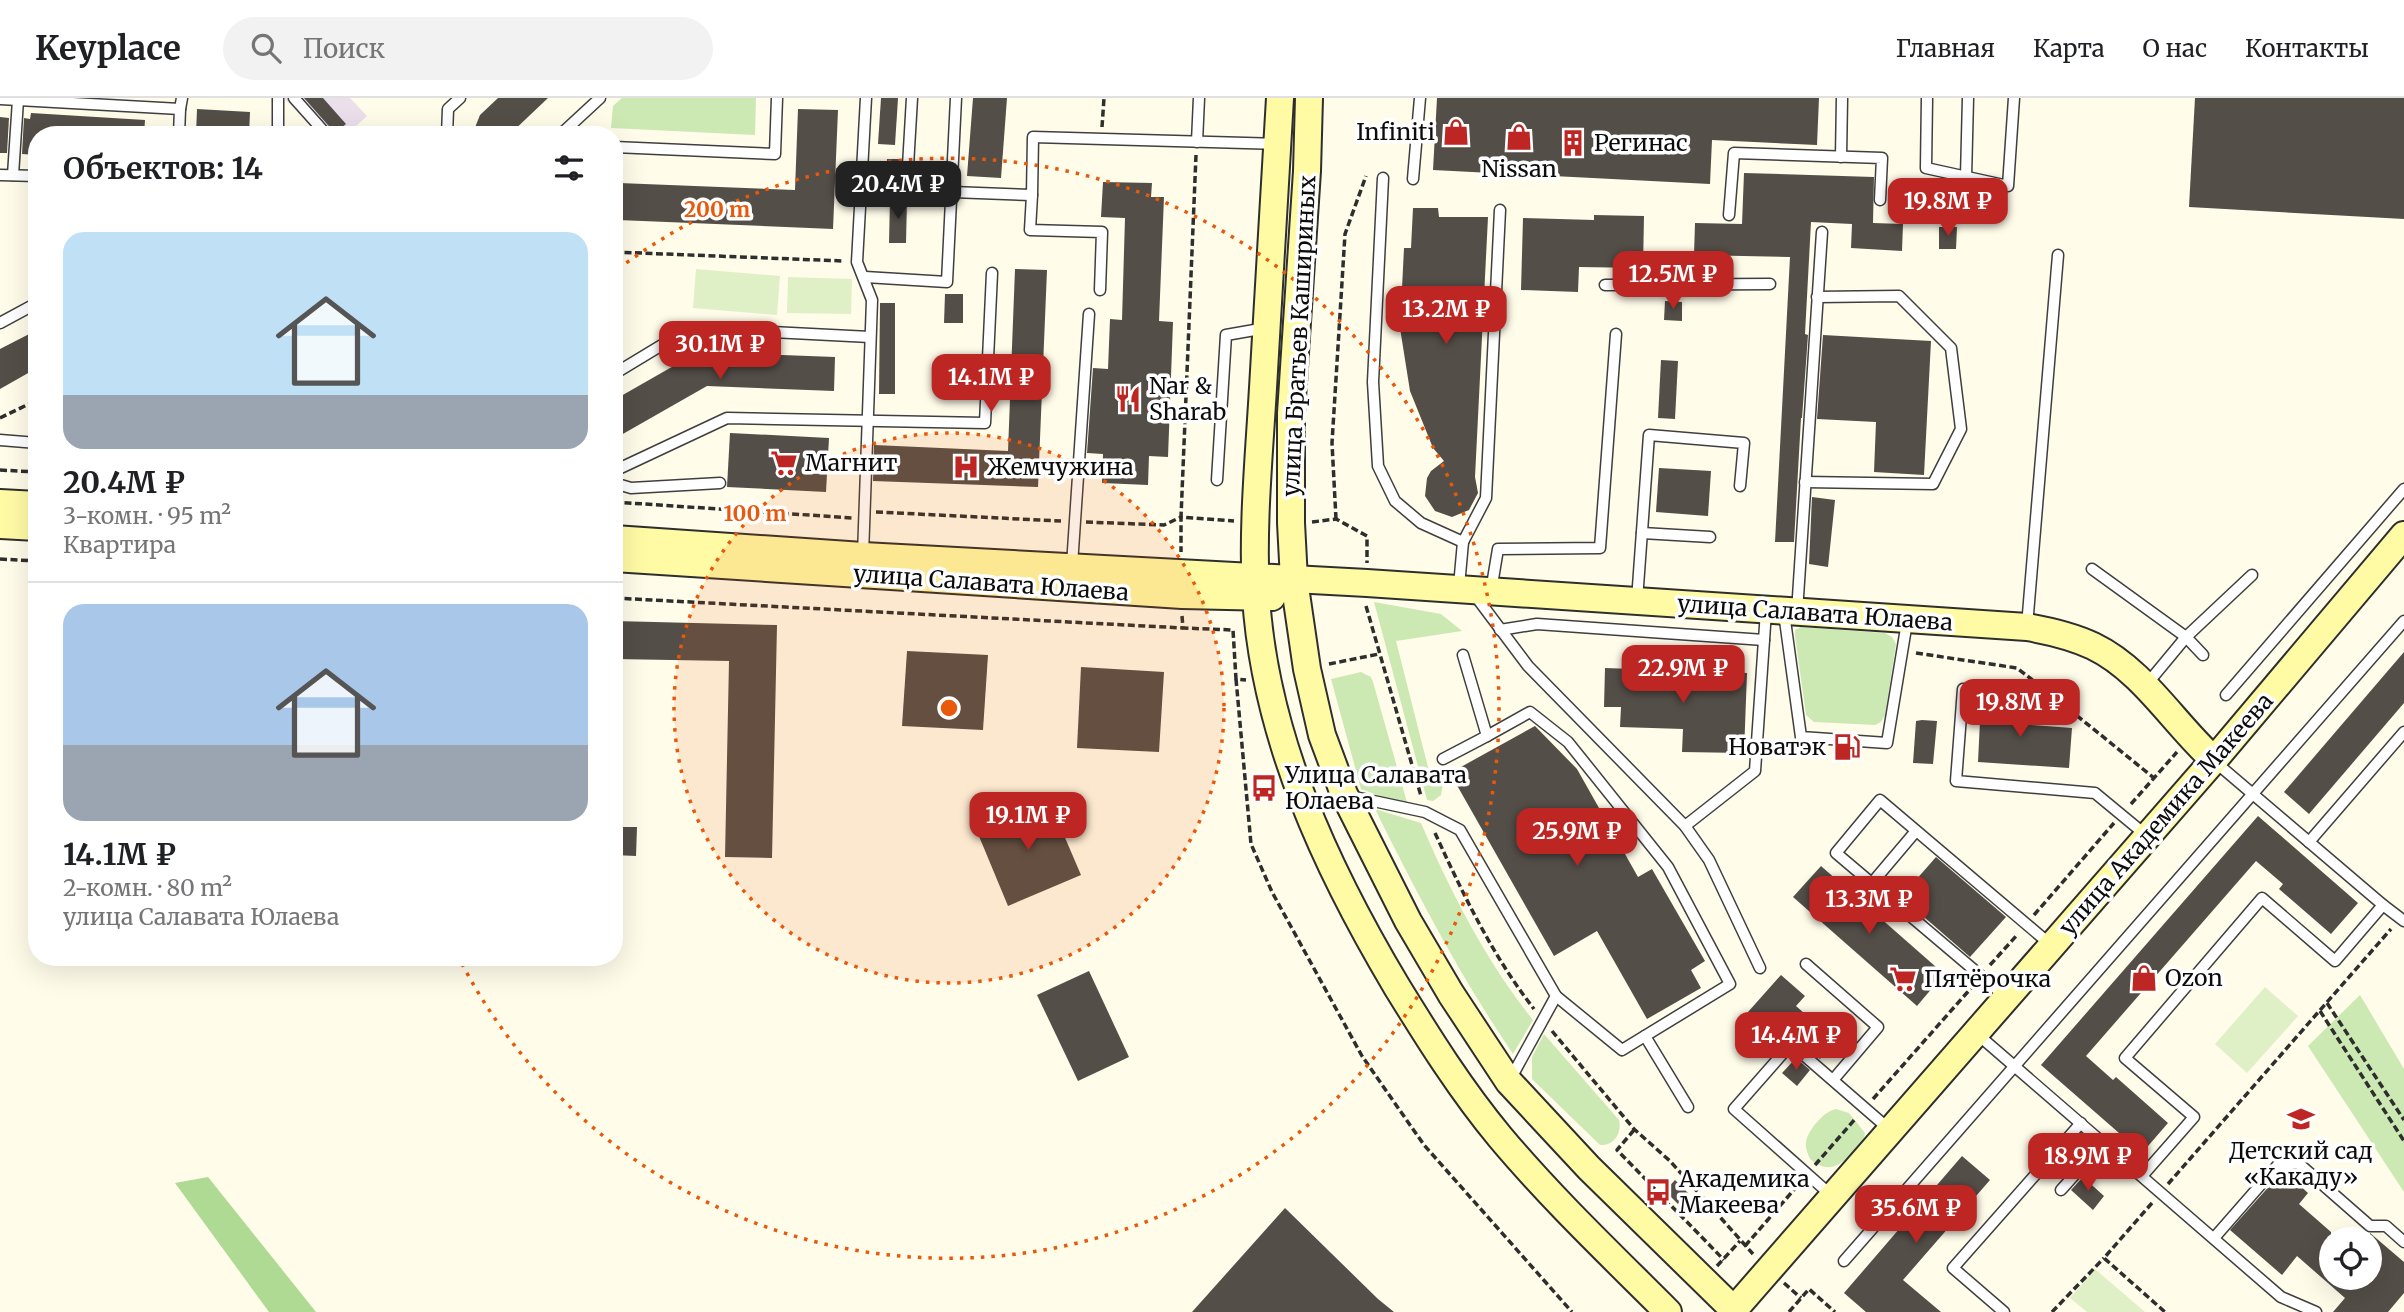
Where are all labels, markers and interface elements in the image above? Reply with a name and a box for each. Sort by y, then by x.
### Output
search box [223,17,713,80]
text: Keyplace [35,28,181,69]
icon: search [247,29,285,67]
text: Поиск [303,32,385,65]
text: Главная [1896,33,1995,64]
text: Карта [2033,33,2105,64]
text: О нас [2143,33,2207,64]
text: Контакты [2245,33,2369,64]
place label: Infiniti [1356,117,1435,146]
shop icon: Infiniti [1441,117,1471,147]
shop icon: Nissan [1504,122,1534,152]
building icon: Регинас [1558,128,1588,158]
place label: Регинас [1594,128,1688,157]
text: Объектов: 14 [63,149,263,187]
icon: filters [550,149,588,187]
place label: Nissan [1481,154,1557,183]
pin: 20.4M ₽ [833,162,963,221]
text: 20.4M ₽ [851,169,945,198]
street label: улица Братьев Кашириных [1276,174,1321,497]
pin: 19.8M ₽ [1883,178,2013,238]
text: 19.8M ₽ [1904,186,1992,215]
text: 200 m [684,196,750,223]
pin: 12.5M ₽ [1608,252,1738,311]
text: 12.5M ₽ [1629,259,1717,288]
icon: home [263,278,389,404]
pin: 13.2M ₽ [1381,286,1511,346]
text: 13.2M ₽ [1402,294,1490,323]
pin: 30.1M ₽ [655,322,785,381]
text: 30.1M ₽ [675,329,765,358]
pin: 14.1M ₽ [926,354,1056,414]
text: 14.1M ₽ [948,362,1034,391]
place label: Nar & Sharab [1149,371,1226,426]
restaurant icon: Nar & Sharab [1113,384,1143,414]
supermarket icon: Магнит [769,448,799,478]
place label: Магнит [805,448,897,477]
hospital icon: Жемчужина [951,452,981,482]
place label: Жемчужина [987,452,1134,481]
text: 20.4M ₽ [63,463,185,501]
text: 100 m [724,500,786,527]
text: 3-комн. · 95 m² [63,501,231,530]
text: Квартира [63,530,176,559]
street label: улица Салавата Юлаева [852,558,1130,607]
street label: улица Салавата Юлаева [1676,588,1954,637]
pin: 22.9M ₽ [1618,646,1748,705]
icon: home [263,650,389,776]
text: 22.9M ₽ [1638,653,1728,682]
pin: 19.8M ₽ [1955,680,2085,739]
text: 19.8M ₽ [1976,687,2064,716]
street label: улица Академика Макеева [2052,687,2279,941]
centre of rings [937,696,961,720]
place label: Новатэк [1728,732,1826,761]
fuel station icon: Новатэк [1832,732,1862,762]
place label: Улица Салавата Юлаева [1284,760,1467,815]
bus stop icon: Улица Салавата Юлаева [1249,773,1279,803]
pin: 19.1M ₽ [963,792,1093,852]
text: 19.1M ₽ [986,800,1070,829]
pin: 25.9M ₽ [1512,808,1642,868]
text: 25.9M ₽ [1532,816,1622,845]
text: 14.1M ₽ [63,835,176,873]
text: 2-комн. · 80 m² [63,873,232,902]
pin: 13.3M ₽ [1804,876,1934,936]
text: 13.3M ₽ [1825,884,1913,913]
text: улица Салавата Юлаева [63,902,339,931]
shop icon: Ozon [2129,963,2159,993]
place label: Ozon [2165,963,2223,992]
supermarket icon: Пятёрочка [1888,964,1918,994]
place label: Пятёрочка [1924,964,2051,993]
pin: 14.4M ₽ [1731,1012,1861,1072]
text: 14.4M ₽ [1751,1020,1841,1049]
school or university icon: Детский сад «Какаду» [2286,1104,2316,1134]
pin: 18.9M ₽ [2023,1134,2153,1193]
place label: Детский сад «Какаду» [2229,1136,2373,1191]
text: 18.9M ₽ [2044,1141,2132,1170]
place label: Академика Макеева [1678,1164,1809,1219]
bus stop icon: Академика Макеева [1643,1177,1673,1207]
pin: 35.6M ₽ [1851,1186,1981,1245]
text: 35.6M ₽ [1871,1193,1961,1222]
map controls [2319,1227,2382,1290]
button: locate [2319,1227,2382,1290]

